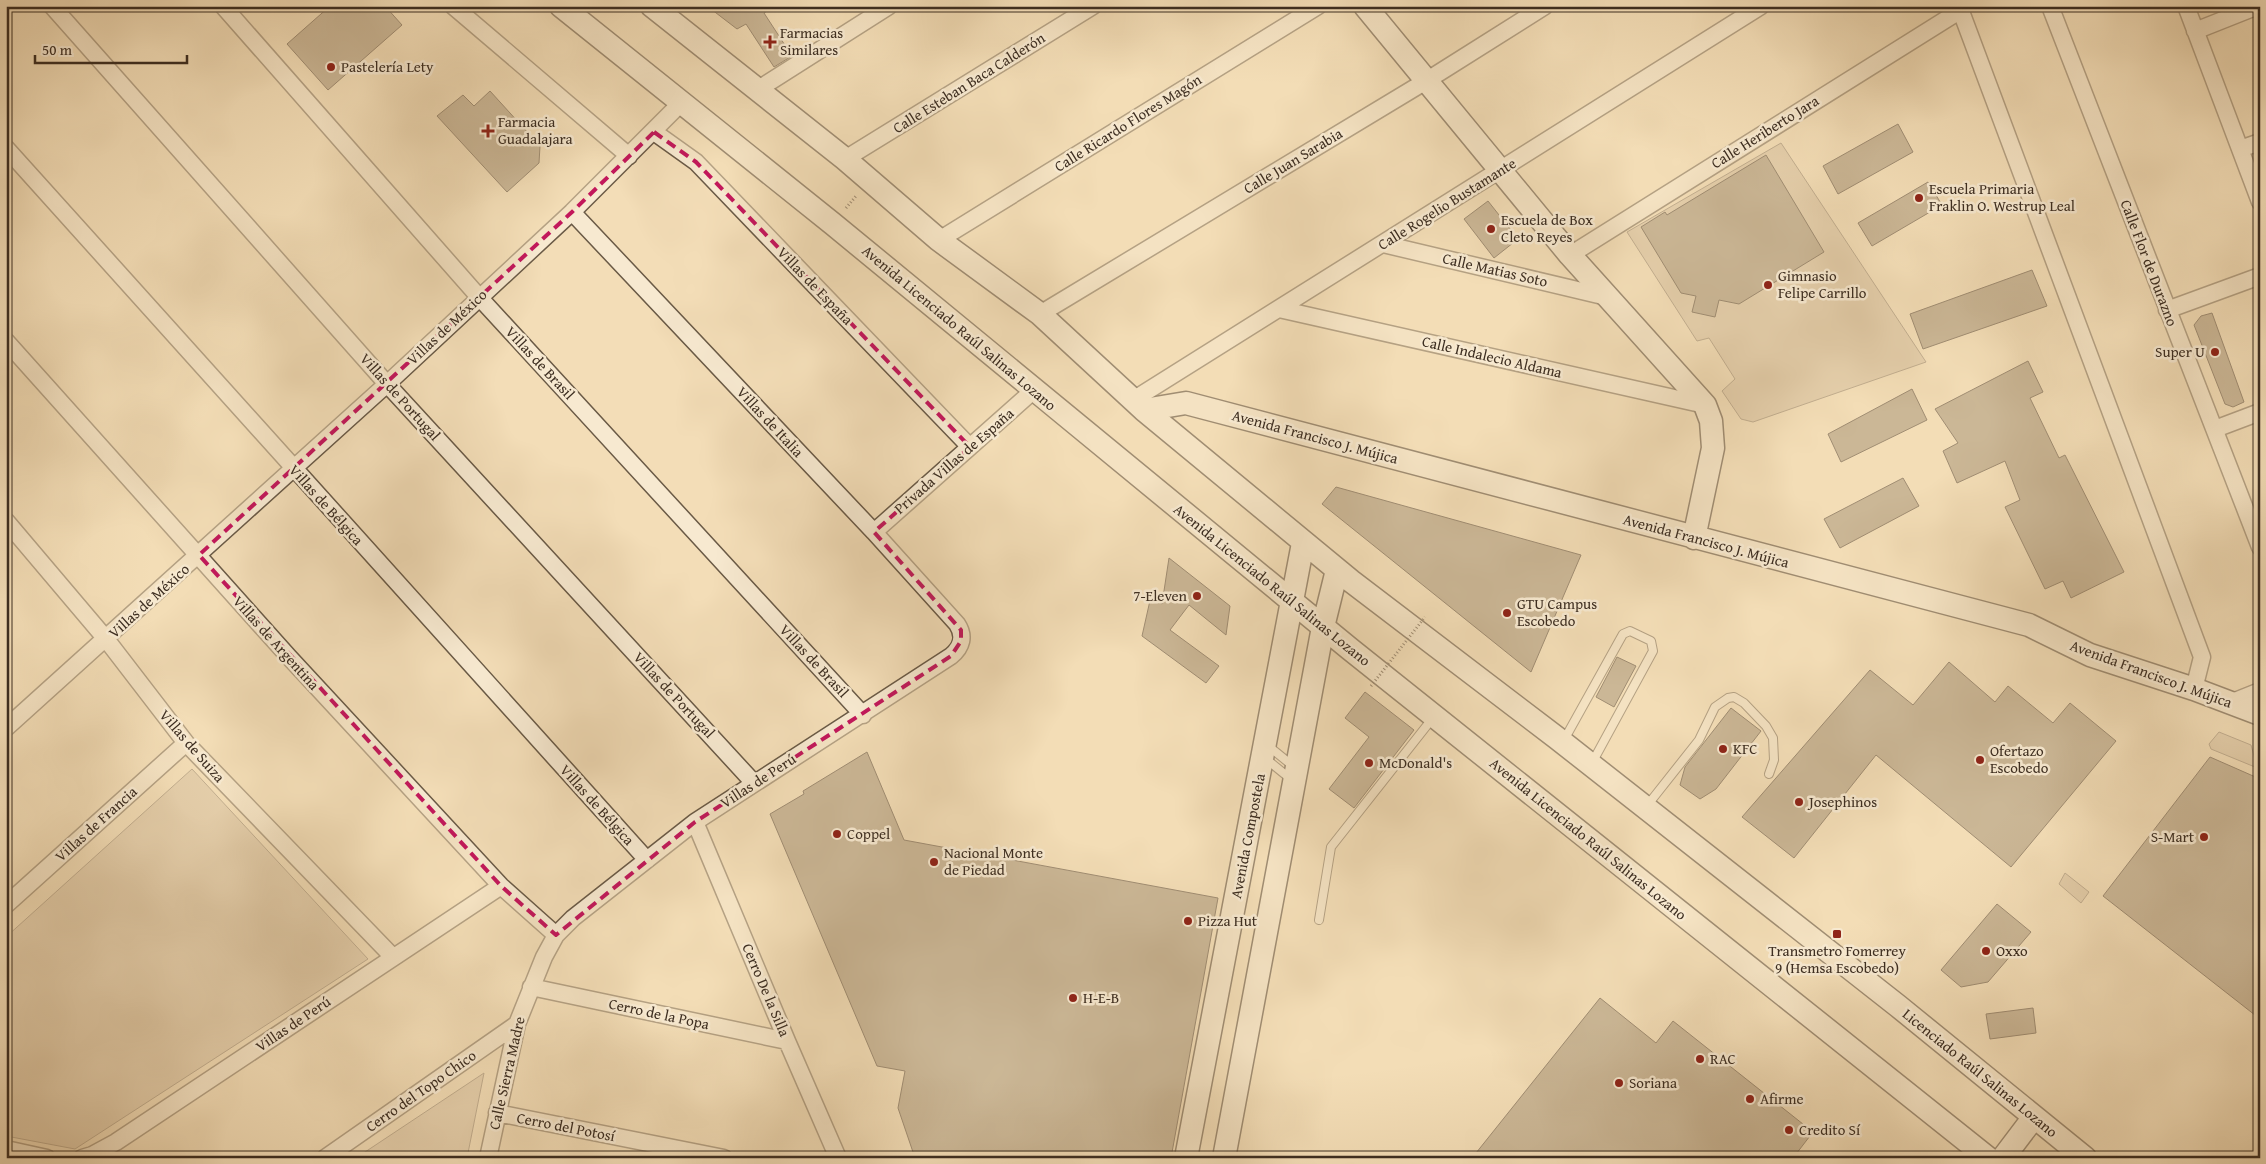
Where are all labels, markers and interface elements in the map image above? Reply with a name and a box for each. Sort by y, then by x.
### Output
place label: Farmacias Similares [780,22,843,60]
street label: Calle Esteban Baca Calderón [889,27,1049,138]
scale bar [35,32,188,64]
marker: Farmacias Similares [764,36,776,48]
text: 50 m [42,39,73,60]
place label: Pastelería Lety [341,56,434,77]
marker: Pastelería Lety [325,61,337,73]
street label: Calle Ricardo Flores Magón [1050,68,1206,177]
street label: Calle Heriberto Jara [1707,90,1823,173]
place label: Farmacia Guadalajara [498,111,573,149]
street label: Calle Juan Sarabia [1239,123,1346,198]
marker: Farmacia Guadalajara [482,125,494,137]
street label: Calle Rogelio Bustamante [1374,152,1520,255]
place label: Escuela Primaria Fraklin O. Westrup Leal [1929,178,2075,216]
marker: Escuela Primaria Fraklin O. Westrup Leal [1913,192,1925,204]
street label: Calle Flor de Durazno [2116,197,2183,329]
place label: Escuela de Box Cleto Reyes [1501,209,1593,247]
marker: Escuela de Box Cleto Reyes [1485,223,1497,235]
street label: Avenida Licenciado Raúl Salinas Lozano [858,240,1061,416]
street label: Villas de España [773,242,858,329]
street label: Calle Matias Soto [1441,247,1550,292]
place label: Gimnasio Felipe Carrillo [1778,265,1867,303]
marker: Gimnasio Felipe Carrillo [1762,279,1774,291]
street label: Villas de México [402,284,492,369]
street label: Villas de Brasil [501,321,580,404]
street label: Calle Indalecio Aldama [1420,330,1564,383]
place label: Super U [2155,341,2205,362]
marker: Super U [2209,346,2221,358]
street label: Villas de Portugal [355,348,445,445]
street label: Villas de Italia [732,382,809,462]
street label: Privada Villas de España [889,403,1018,519]
street label: Avenida Francisco J. Mújica [1230,404,1400,469]
street label: Villas de Bélgica [284,460,368,550]
street label: Avenida Licenciado Raúl Salinas Lozano [1169,498,1375,671]
street label: Avenida Francisco J. Mújica [1621,508,1791,573]
street label: Villas de México [103,558,194,643]
place label: 7-Eleven [1133,585,1188,606]
marker: 7-Eleven [1191,590,1203,602]
street label: Villas de Argentina [228,591,324,694]
place label: GTU Campus Escobedo [1517,593,1597,631]
marker: GTU Campus Escobedo [1501,607,1513,619]
street label: Villas de Brasil [775,619,854,702]
street label: Avenida Francisco J. Mújica [2067,634,2235,713]
street label: Villas de Portugal [629,647,720,742]
street label: Villas de Suiza [155,705,230,787]
place label: KFC [1733,738,1757,759]
place label: Ofertazo Escobedo [1990,740,2049,778]
marker: KFC [1717,743,1729,755]
street label: Villas de Perú [716,748,800,813]
place label: McDonald's [1379,752,1452,773]
street label: Avenida Licenciado Raúl Salinas Lozano [1485,752,1691,925]
marker: Ofertazo Escobedo [1974,754,1986,766]
marker: McDonald's [1363,757,1375,769]
street label: Villas de Bélgica [555,760,639,850]
street label: Avenida Compostela [1225,772,1270,900]
street label: Villas de Francia [50,781,141,866]
place label: Josephinos [1807,791,1877,812]
marker: Josephinos [1793,796,1805,808]
place label: Coppel [847,823,890,844]
place label: S-Mart [2151,826,2195,847]
marker: Coppel [831,828,843,840]
marker: S-Mart [2198,831,2210,843]
place label: Nacional Monte de Piedad [944,842,1043,880]
marker: Nacional Monte de Piedad [928,856,940,868]
place label: Pizza Hut [1198,910,1258,931]
marker: Pizza Hut [1182,915,1194,927]
marker: Transmetro Fomerrey 9 (Hemsa Escobedo) [1831,928,1843,940]
street label: Cerro De la Silla [737,940,796,1040]
place label: Transmetro Fomerrey 9 (Hemsa Escobedo) [1768,940,1906,978]
place label: Oxxo [1996,940,2028,961]
marker: Oxxo [1980,945,1992,957]
place label: H-E-B [1083,987,1119,1008]
street label: Villas de Perú [251,990,335,1056]
marker: H-E-B [1067,992,1079,1004]
street label: Cerro de la Popa [607,993,711,1034]
street label: Licenciado Raúl Salinas Lozano [1898,1003,2063,1142]
street label: Calle Sierra Madre [483,1014,530,1132]
street label: Cerro del Topo Chico [361,1044,480,1137]
place label: RAC [1710,1048,1736,1069]
marker: RAC [1694,1053,1706,1065]
place label: Soriana [1629,1072,1677,1093]
marker: Soriana [1613,1077,1625,1089]
place label: Afirme [1760,1088,1804,1109]
marker: Afirme [1744,1093,1756,1105]
street label: Cerro del Potosí [515,1107,618,1146]
place label: Credito Sí [1799,1119,1861,1140]
marker: Credito Sí [1783,1124,1795,1136]

